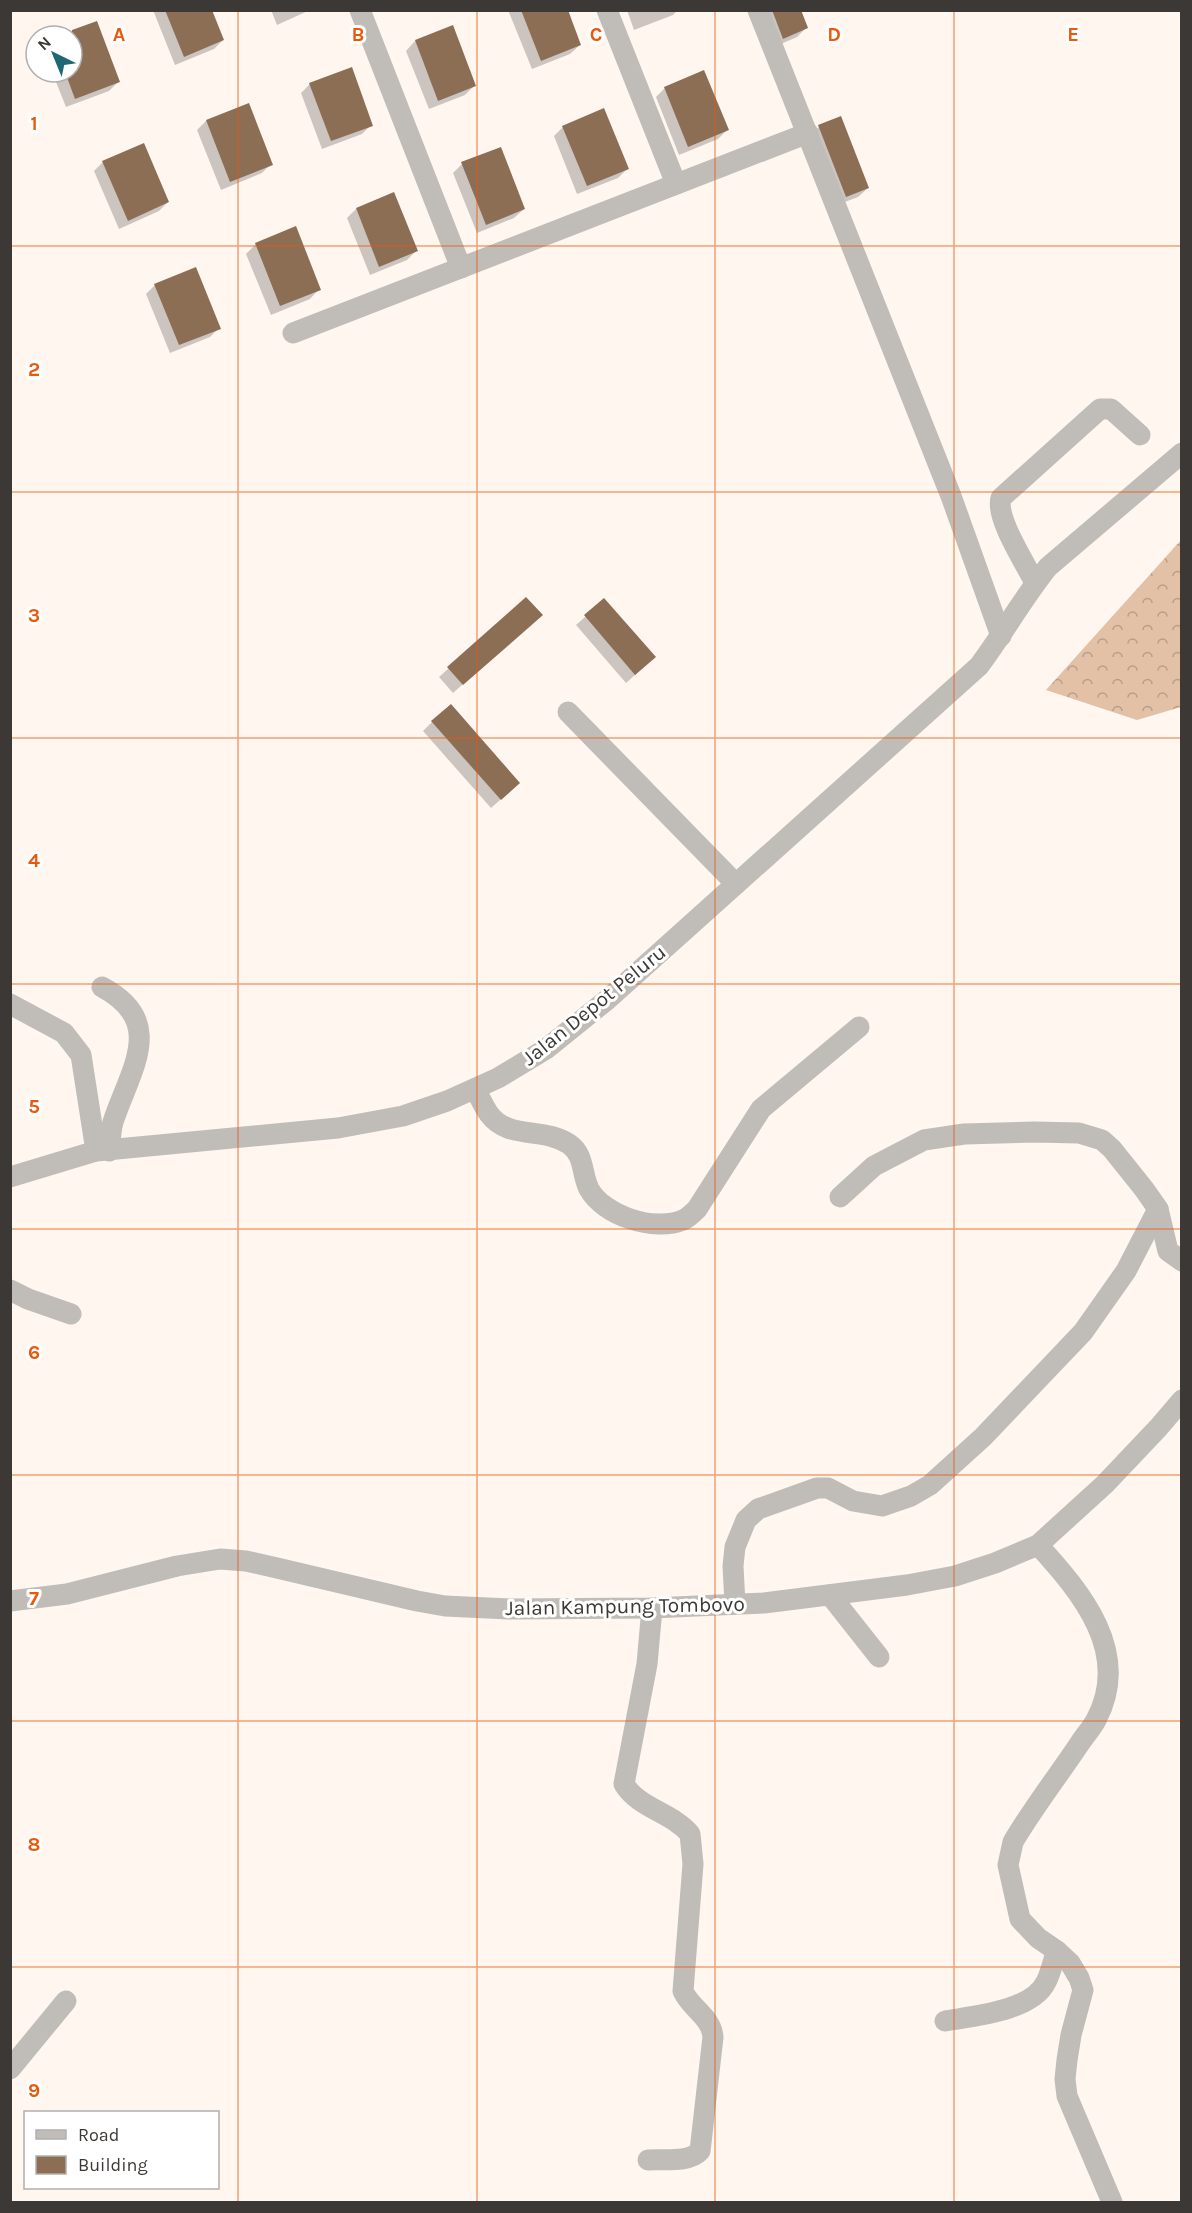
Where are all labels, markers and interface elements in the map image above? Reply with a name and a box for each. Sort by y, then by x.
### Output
text: A [113,23,126,46]
text: B [352,23,364,46]
text: C [590,23,602,46]
text: D [827,23,841,46]
text: E [1067,23,1079,46]
north arrow [24,24,84,84]
text: N [33,33,55,54]
text: 1 [30,112,38,135]
text: 2 [28,358,40,381]
text: 3 [28,604,40,627]
text: 4 [28,849,40,872]
street label: Jalan Depot Peluru [517,940,671,1070]
text: 5 [28,1095,40,1118]
text: 6 [28,1341,40,1364]
text: 7 [29,1587,39,1610]
street label: Jalan Kampung Tombovo [505,1592,745,1620]
text: 8 [28,1833,40,1856]
text: 9 [28,2079,40,2102]
legend [24,2111,219,2189]
text: Road [78,2124,119,2146]
text: Building [78,2154,148,2176]

